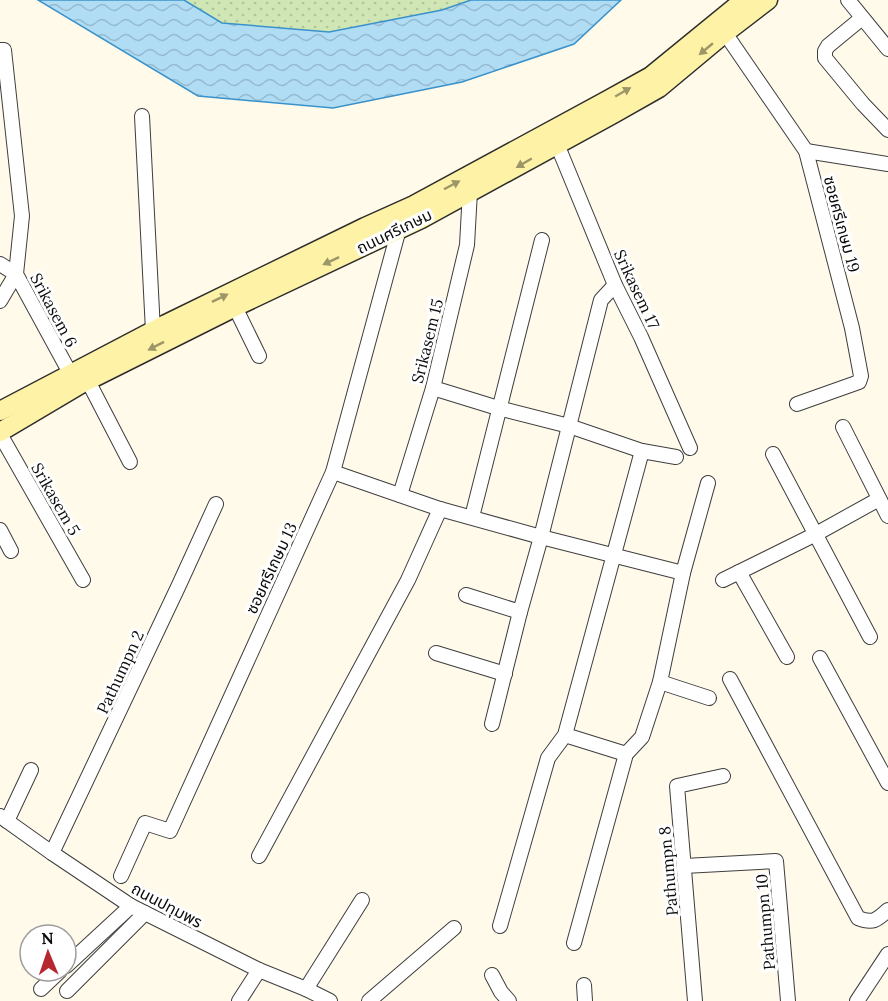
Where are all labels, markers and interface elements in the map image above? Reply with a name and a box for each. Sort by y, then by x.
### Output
one-way arrow [699,42,714,55]
one-way arrow [615,87,632,97]
one-way arrow [515,158,532,168]
street label: ซอยศรีเกษม 19 [820,174,864,274]
one-way arrow [444,180,461,190]
street label: ถนนศรีเกษม [353,204,435,258]
street label: Srikasem 17 [610,246,664,332]
one-way arrow [323,256,340,265]
street label: Srikasem 6 [26,270,82,350]
one-way arrow [212,293,229,302]
street label: Srikasem 15 [407,297,447,385]
one-way arrow [147,341,164,351]
street label: Srikasem 5 [27,459,85,539]
street label: ซอยศรีเกษม 13 [241,519,301,617]
street label: Pathumpn 2 [92,627,148,717]
street label: Pathumpn 8 [654,825,682,917]
street label: Pathumpn 10 [751,873,779,971]
street label: ถนนปทุมพร [128,878,206,932]
north arrow [18,923,78,983]
text: N [41,928,54,948]

